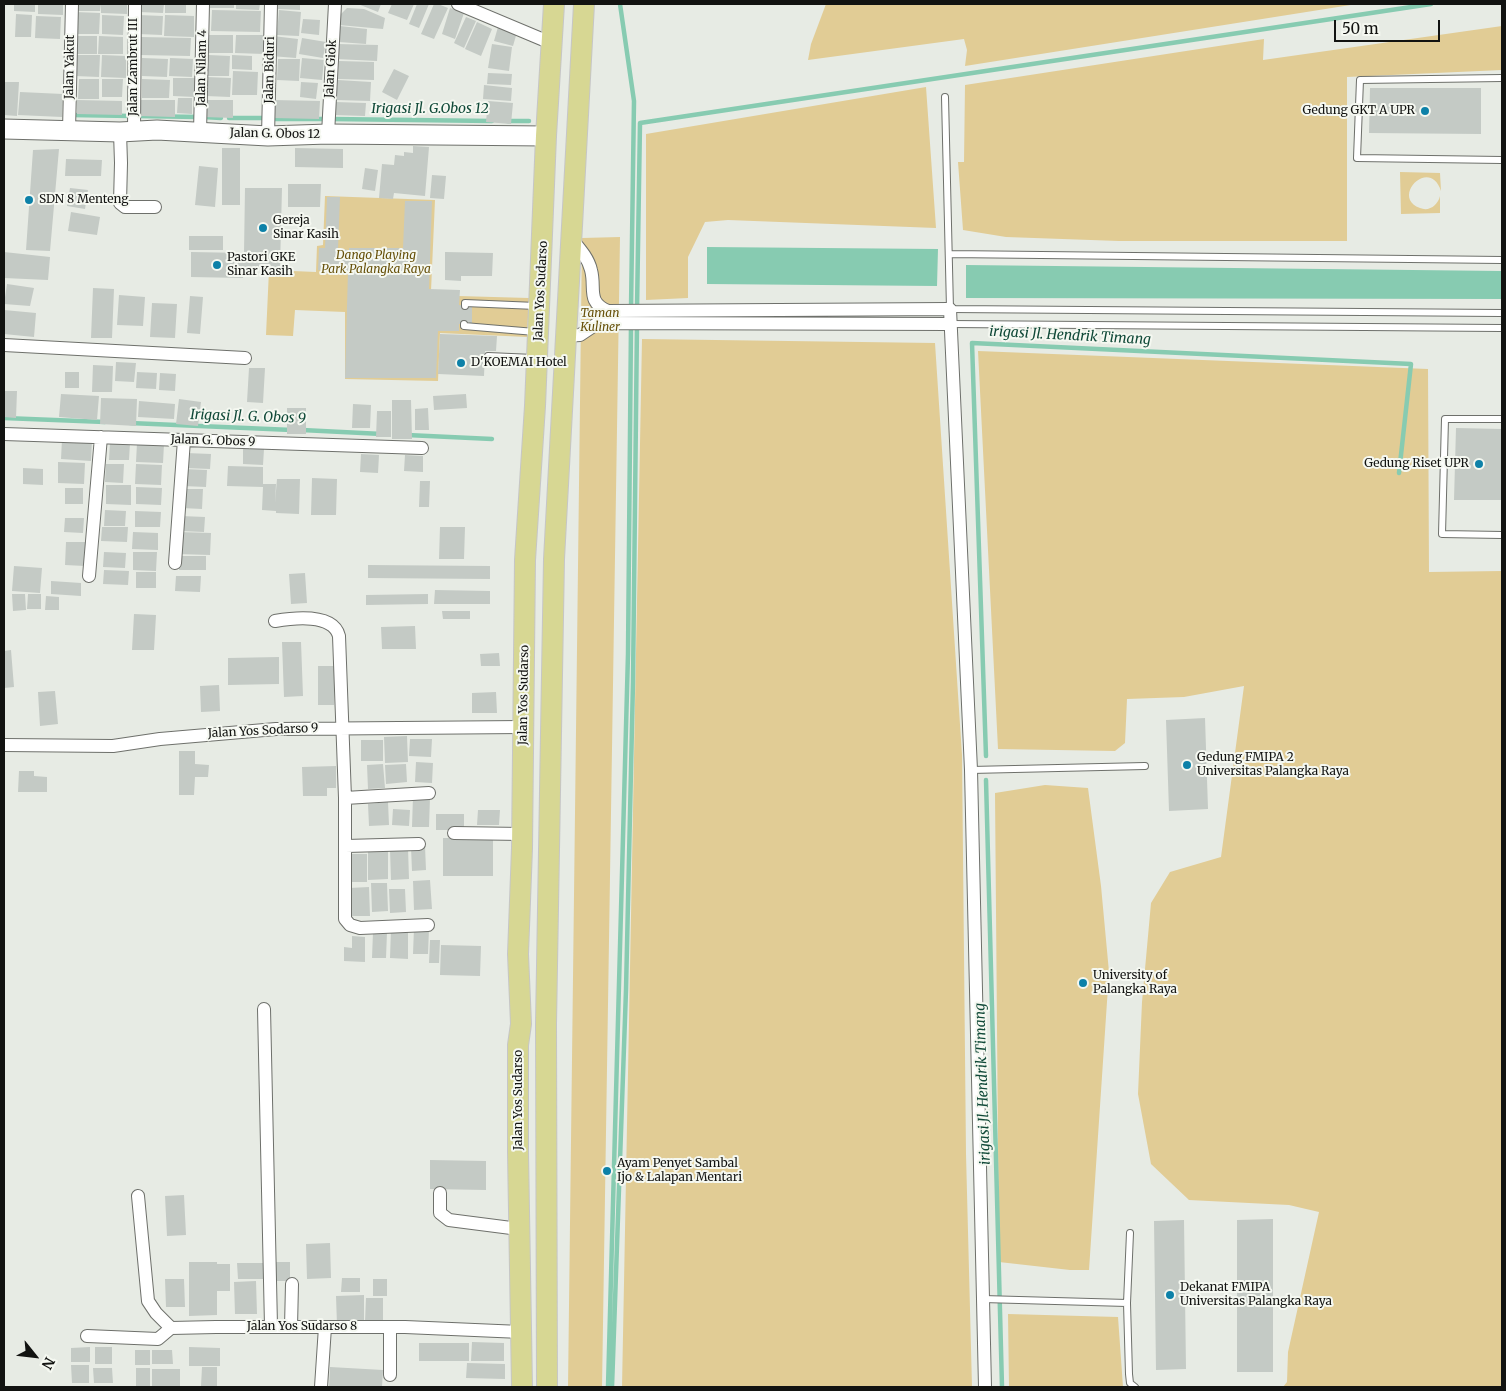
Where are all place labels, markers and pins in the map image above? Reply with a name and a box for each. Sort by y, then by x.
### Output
place label: Gedung GKT A UPR [1303,104,1415,118]
marker: Gedung GKT A UPR [1419,105,1431,117]
place label: SDN 8 Menteng [39,193,129,207]
marker: SDN 8 Menteng [23,194,35,206]
place label: Gereja Sinar Kasih [273,214,339,242]
marker: Gereja Sinar Kasih [257,222,269,234]
place label: Pastori GKE Sinar Kasih [227,251,295,279]
marker: Pastori GKE Sinar Kasih [211,259,223,271]
place label: D'KOEMAI Hotel [471,356,567,370]
marker: D'KOEMAI Hotel [455,357,467,369]
place label: Gedung Riset UPR [1364,457,1469,471]
marker: Gedung Riset UPR [1473,458,1485,470]
place label: Gedung FMIPA 2 Universitas Palangka Raya [1197,751,1349,779]
marker: Gedung FMIPA 2 Universitas Palangka Raya [1181,759,1193,771]
place label: University of Palangka Raya [1093,969,1177,997]
marker: University of Palangka Raya [1077,977,1089,989]
place label: Ayam Penyet Sambal Ijo & Lalapan Mentari [617,1157,742,1185]
marker: Ayam Penyet Sambal Ijo & Lalapan Mentari [601,1165,613,1177]
place label: Dekanat FMIPA Universitas Palangka Raya [1180,1281,1332,1309]
marker: Dekanat FMIPA Universitas Palangka Raya [1164,1289,1176,1301]

